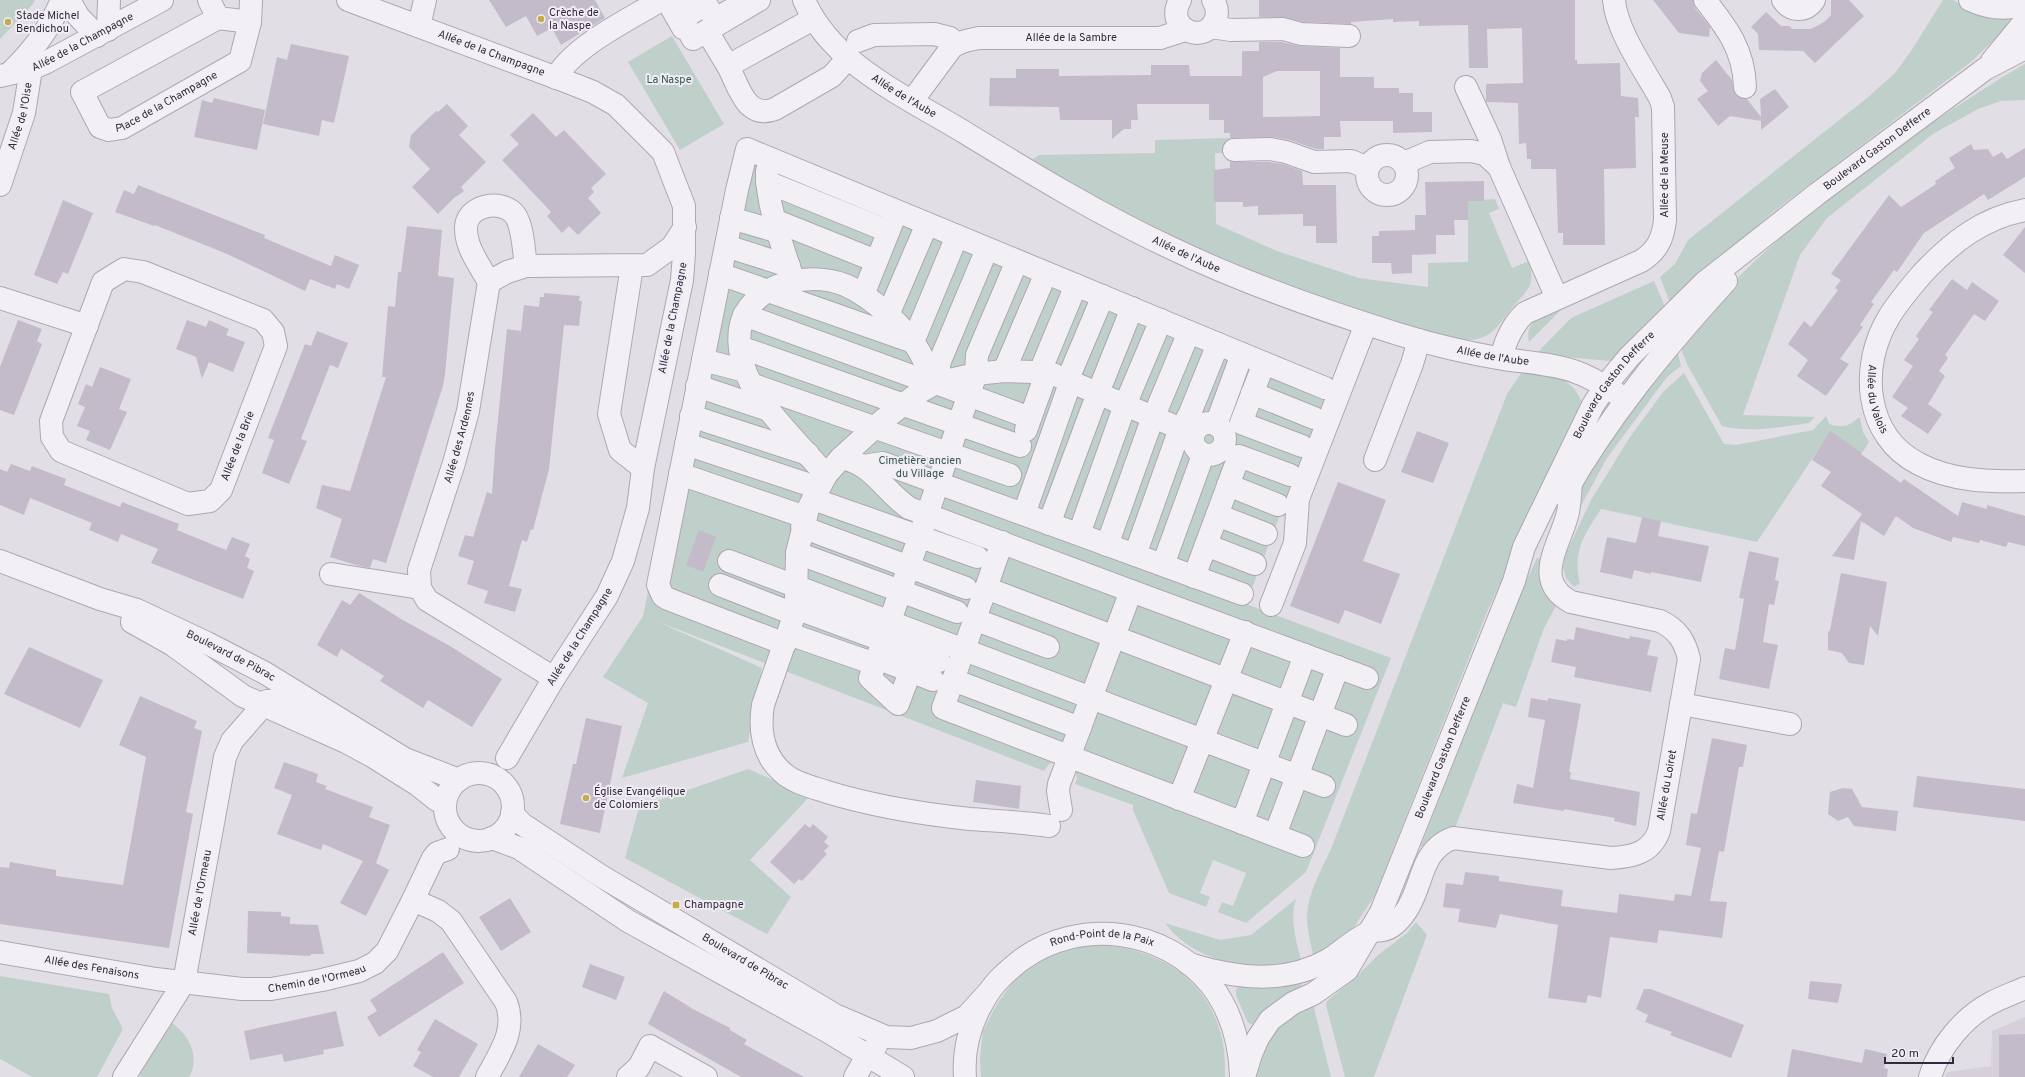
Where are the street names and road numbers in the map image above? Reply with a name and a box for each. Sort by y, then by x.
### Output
street label: Allée de la Champagne [30,10,136,75]
street label: Allée de la Champagne [436,27,547,80]
street label: Allée de la Sambre [1025,31,1117,45]
street label: Place de la Champagne [114,68,220,136]
street label: Allée de l'Aube [868,71,939,121]
street label: Allée de l'Oise [5,81,36,152]
street label: Boulevard Gaston Defferre [1821,104,1934,194]
street label: Allée de la Meuse [1658,132,1672,218]
street label: Allée de l'Aube [1150,233,1222,276]
street label: Allée de la Champagne [655,261,691,375]
street label: Boulevard Gaston Defferre [1571,328,1658,441]
street label: Allée de l'Aube [1455,343,1530,369]
street label: Allée du Valois [1864,363,1891,437]
street label: Allée des Ardennes [441,390,478,485]
street label: Allée de la Brie [218,409,258,483]
street label: Allée de la Champagne [544,585,616,689]
street label: Boulevard de Pibrac [184,627,278,685]
street label: Boulevard Gaston Defferre [1412,694,1474,821]
street label: Allée du Loiret [1654,749,1680,822]
street label: Allée de l'Ormeau [186,849,215,937]
street label: Rond-Point de la Paix [1048,927,1156,950]
street label: Boulevard de Pibrac [699,930,791,993]
street label: Allée des Fenaisons [43,953,140,983]
street label: Chemin de l'Ormeau [267,961,369,996]

